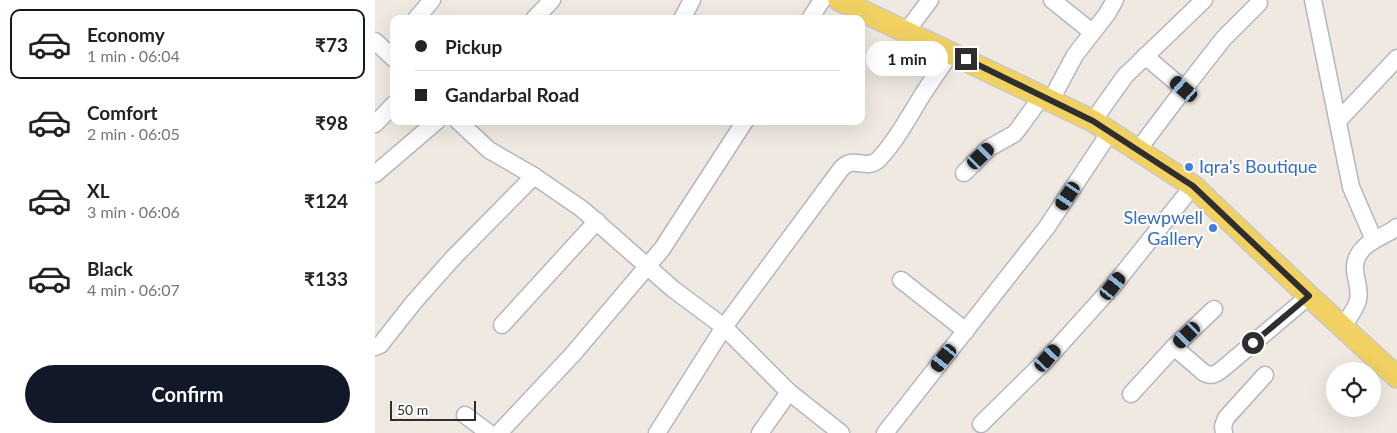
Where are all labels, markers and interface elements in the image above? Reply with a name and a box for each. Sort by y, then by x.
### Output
icon: car [27,22,72,67]
text: Economy [87,23,165,46]
text: ₹73 [315,33,348,56]
text: Pickup [445,35,502,58]
callout: 1 min [866,42,949,76]
text: 1 min · 06:04 [87,46,180,65]
route end [955,48,977,70]
text: 1 min [887,49,927,68]
car [1167,73,1200,105]
text: Gandarbal Road [445,83,579,106]
icon: car [27,100,72,145]
text: Comfort [87,101,158,124]
text: ₹98 [315,111,348,134]
text: 2 min · 06:05 [87,124,180,143]
car [964,140,997,172]
place label: Iqra's Boutique [1199,155,1317,177]
marker: Iqra's Boutique [1183,161,1195,173]
icon: car [27,178,72,223]
text: XL [87,179,110,202]
car [1053,179,1082,213]
text: ₹124 [304,189,348,212]
text: 3 min · 06:06 [87,202,180,221]
place label: Slewpwell Gallery [1124,206,1204,249]
marker: Slewpwell Gallery [1207,222,1219,234]
icon: car [27,256,72,301]
text: Black [87,257,133,280]
text: ₹133 [304,267,348,290]
car [1097,270,1128,302]
text: 4 min · 06:07 [87,280,180,299]
car [1171,319,1203,351]
route start [1242,332,1264,354]
car [928,342,959,374]
car [1032,342,1063,374]
map controls [1326,362,1381,417]
button: locate [1326,362,1381,417]
button: Confirm [25,365,350,423]
scale bar [390,398,476,421]
text: 50 m [397,401,428,418]

